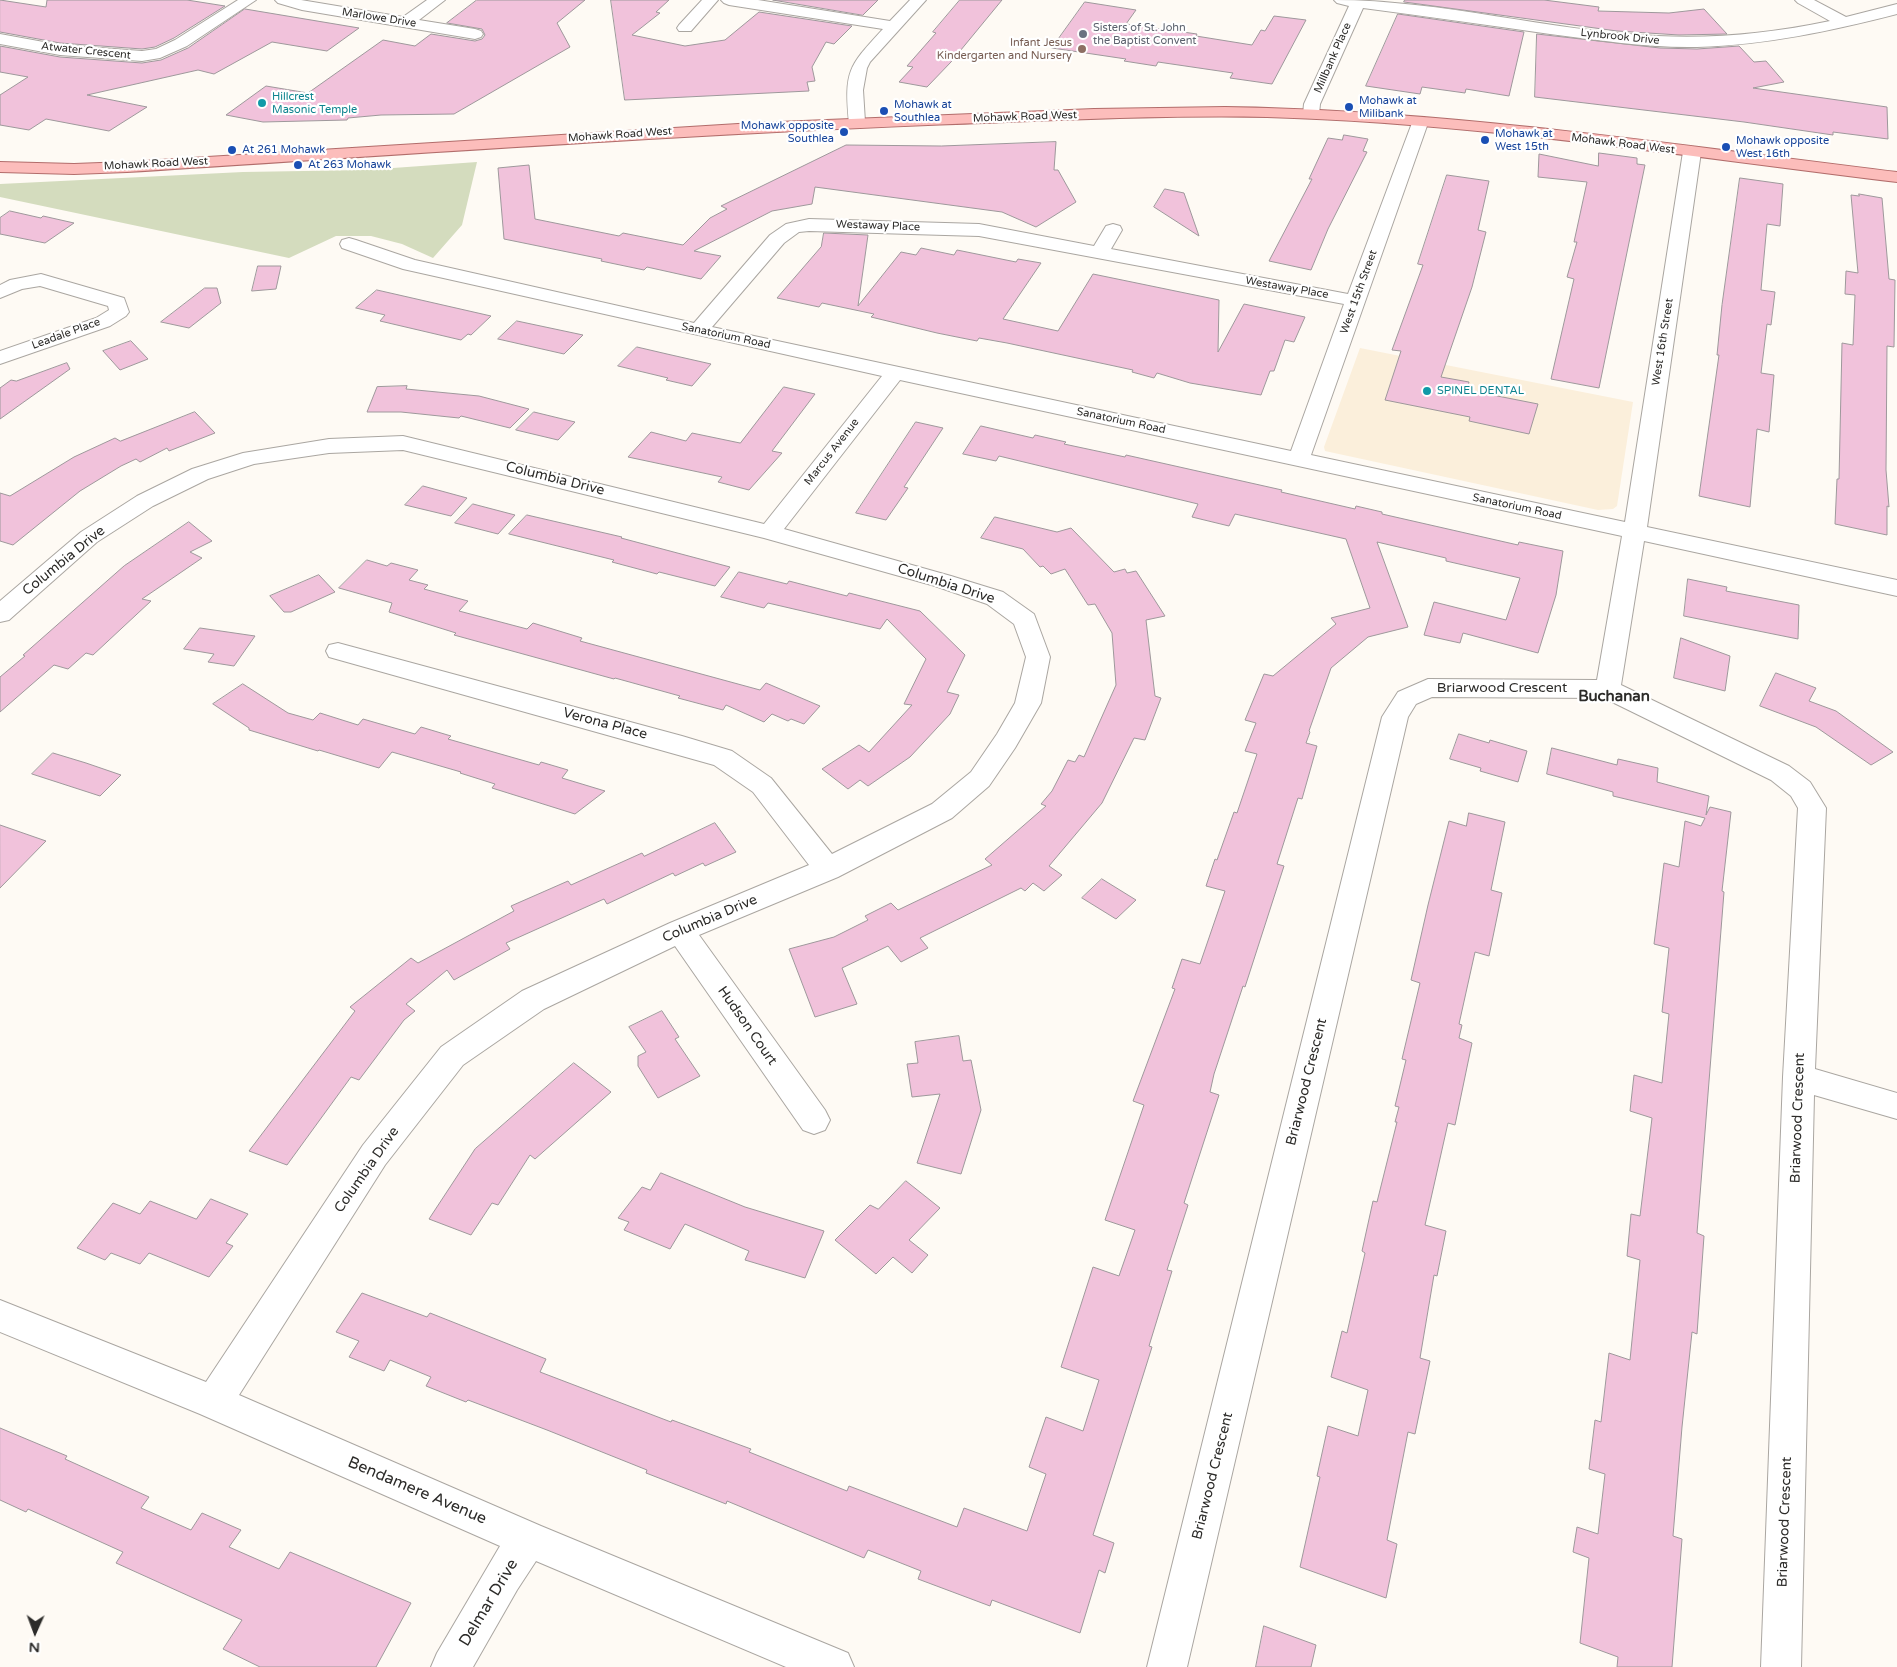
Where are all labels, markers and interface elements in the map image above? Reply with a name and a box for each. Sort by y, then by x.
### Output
street label: Marlowe Drive [341,6,417,30]
place label: Sisters of St. John the Baptist Convent [1093,21,1196,47]
street label: Millbank Place [1312,21,1354,95]
street label: Lynbrook Drive [1580,26,1660,48]
marker: Sisters of St. John the Baptist Convent [1077,28,1089,40]
place label: Infant Jesus Kindergarten and Nursery [937,36,1072,62]
street label: Atwater Crescent [40,40,132,62]
marker: Infant Jesus Kindergarten and Nursery [1076,43,1088,55]
place label: Hillcrest Masonic Temple [272,90,357,116]
place label: Mohawk at Milibank [1359,94,1417,120]
marker: Hillcrest Masonic Temple [256,97,268,109]
place label: Mohawk at Southlea [894,98,952,124]
marker: Mohawk at Milibank [1343,101,1355,113]
marker: Mohawk at Southlea [878,105,890,117]
street label: Mohawk Road West [973,109,1077,125]
place label: Mohawk opposite Southlea [741,119,834,145]
street label: Mohawk Road West [568,125,672,145]
marker: Mohawk opposite Southlea [838,126,850,138]
place label: Mohawk at West 15th [1495,127,1553,153]
street label: Mohawk Road West [1570,131,1676,157]
marker: Mohawk at West 15th [1479,134,1491,146]
place label: Mohawk opposite West 16th [1736,134,1829,160]
marker: Mohawk opposite West 16th [1720,141,1732,153]
place label: At 261 Mohawk [242,143,325,157]
marker: At 261 Mohawk [226,144,238,156]
street label: Mohawk Road West [104,155,208,173]
place label: At 263 Mohawk [308,158,391,172]
marker: At 263 Mohawk [292,159,304,171]
street label: Westaway Place [836,218,920,234]
street label: West 15th Street [1338,248,1380,336]
street label: Westaway Place [1244,274,1330,302]
street label: West 16th Street [1650,297,1676,387]
street label: Leadale Place [30,315,102,353]
street label: Sanatorium Road [680,320,772,352]
place label: SPINEL DENTAL [1437,384,1524,398]
marker: SPINEL DENTAL [1421,385,1433,397]
street label: Sanatorium Road [1075,405,1167,437]
street label: Marcus Avenue [802,416,862,488]
street label: Columbia Drive [504,459,606,499]
street label: Sanatorium Road [1471,491,1563,523]
street label: Columbia Drive [19,523,109,599]
street label: Columbia Drive [895,560,997,608]
street label: Briarwood Crescent [1437,680,1567,696]
district label: Buchanan [1578,688,1650,706]
street label: Verona Place [561,705,649,743]
street label: Columbia Drive [660,891,760,947]
street label: Hudson Court [714,983,780,1069]
street label: Briarwood Crescent [1283,1017,1331,1147]
street label: Briarwood Crescent [1787,1052,1809,1184]
street label: Columbia Drive [331,1124,403,1216]
street label: Briarwood Crescent [1189,1411,1237,1541]
street label: Bendamere Avenue [345,1453,489,1529]
street label: Briarwood Crescent [1774,1456,1796,1588]
street label: Delmar Drive [456,1556,522,1650]
north arrow [10,1607,60,1657]
text: N [29,1639,40,1656]

